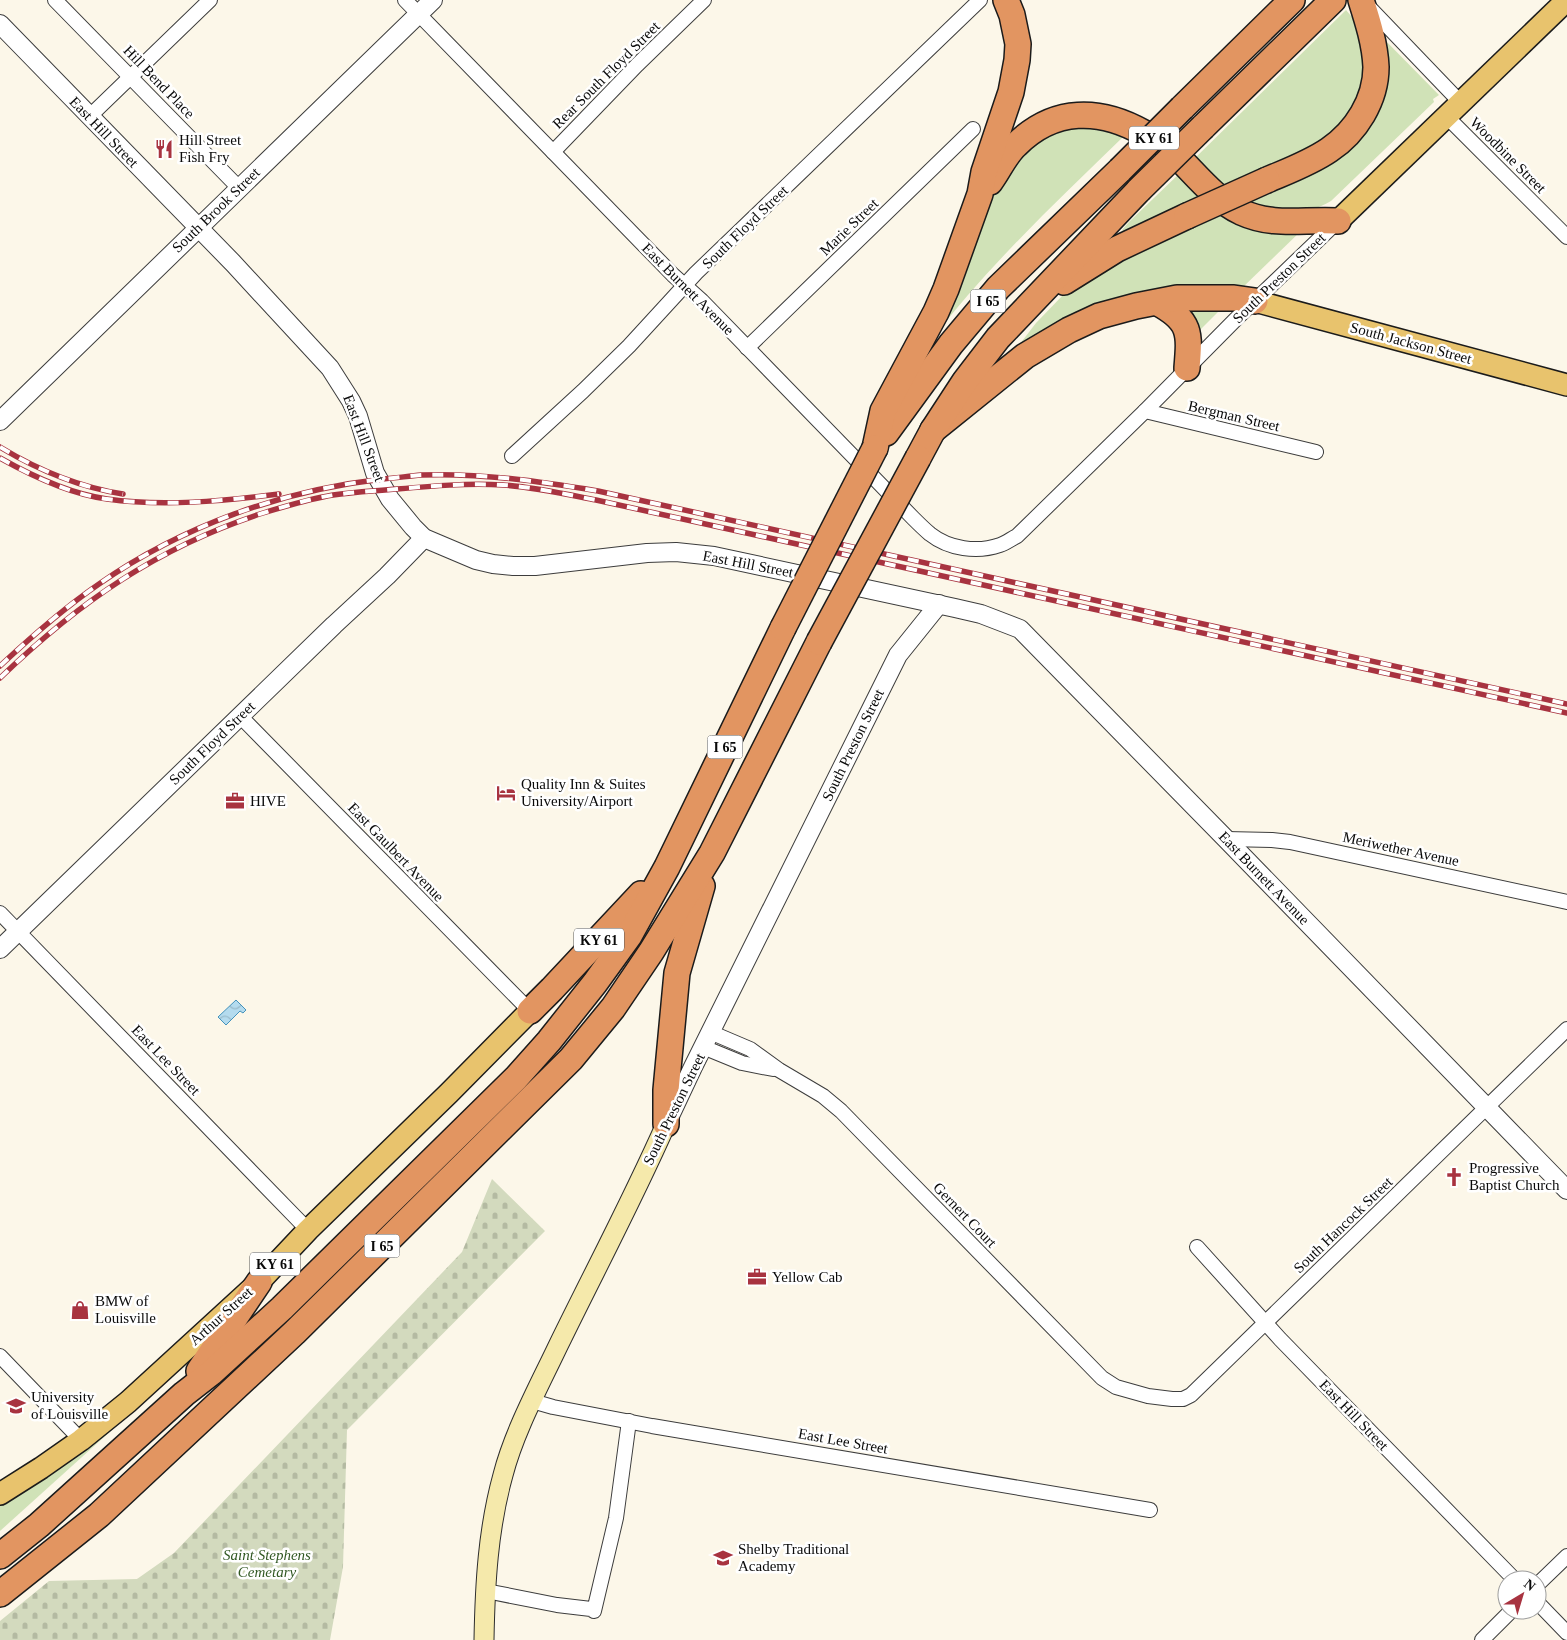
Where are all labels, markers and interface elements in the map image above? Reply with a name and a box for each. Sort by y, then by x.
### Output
street label: Rear South Floyd Street [549,18,663,132]
street label: Hill Bend Place [120,42,198,122]
street label: East Hill Street [66,93,142,171]
street label: Woodbine Street [1467,114,1550,197]
road number: KY 61 [1129,126,1179,150]
place label: Hill Street Fish Fry [179,132,242,165]
restaurant icon: Hill Street Fish Fry [153,138,175,160]
street label: South Brook Street [169,164,264,256]
street label: South Floyd Street [699,182,792,272]
street label: Marie Street [817,195,882,259]
street label: South Preston Street [1229,229,1329,326]
street label: East Burnett Avenue [639,240,737,338]
road number: I 65 [970,290,1006,312]
street label: South Jackson Street [1349,319,1474,367]
street label: East Hill Street [340,392,388,484]
street label: Bergman Street [1187,398,1282,434]
street label: East Hill Street [701,547,795,581]
street label: South Preston Street [819,686,887,804]
street label: South Floyd Street [166,698,259,788]
road number: I 65 [708,736,742,759]
place label: Quality Inn & Suites University/Airport [521,776,646,809]
hotel icon: Quality Inn & Suites University/Airport [495,782,517,804]
office icon: HIVE [224,790,246,812]
place label: HIVE [250,793,286,809]
street label: East Gaulbert Avenue [345,800,447,905]
street label: East Burnett Avenue [1216,828,1313,928]
street label: Meriwether Avenue [1341,829,1461,869]
road number: KY 61 [574,928,624,952]
street label: East Lee Street [129,1022,204,1099]
street label: South Preston Street [640,1050,708,1168]
place label: Progressive Baptist Church [1469,1160,1560,1193]
church icon: Progressive Baptist Church [1443,1166,1465,1188]
street label: South Hancock Street [1290,1173,1396,1276]
street label: Gernert Court [930,1179,1000,1251]
road number: I 65 [364,1234,400,1258]
road number: KY 61 [250,1252,300,1276]
office icon: Yellow Cab [746,1266,768,1288]
place label: Yellow Cab [772,1269,843,1285]
street label: Arthur Street [186,1283,256,1348]
place label: BMW of Louisville [95,1293,156,1326]
shop icon: BMW of Louisville [69,1299,91,1321]
street label: East Hill Street [1316,1376,1392,1454]
place label: University of Louisville [31,1389,108,1422]
school or university icon: University of Louisville [5,1395,27,1417]
street label: East Lee Street [797,1425,890,1457]
place label: Shelby Traditional Academy [738,1541,849,1574]
park label: Saint Stephens Cemetary [223,1547,311,1580]
school or university icon: Shelby Traditional Academy [712,1547,734,1569]
north arrow [1497,1570,1547,1620]
text: N [1521,1576,1538,1594]

